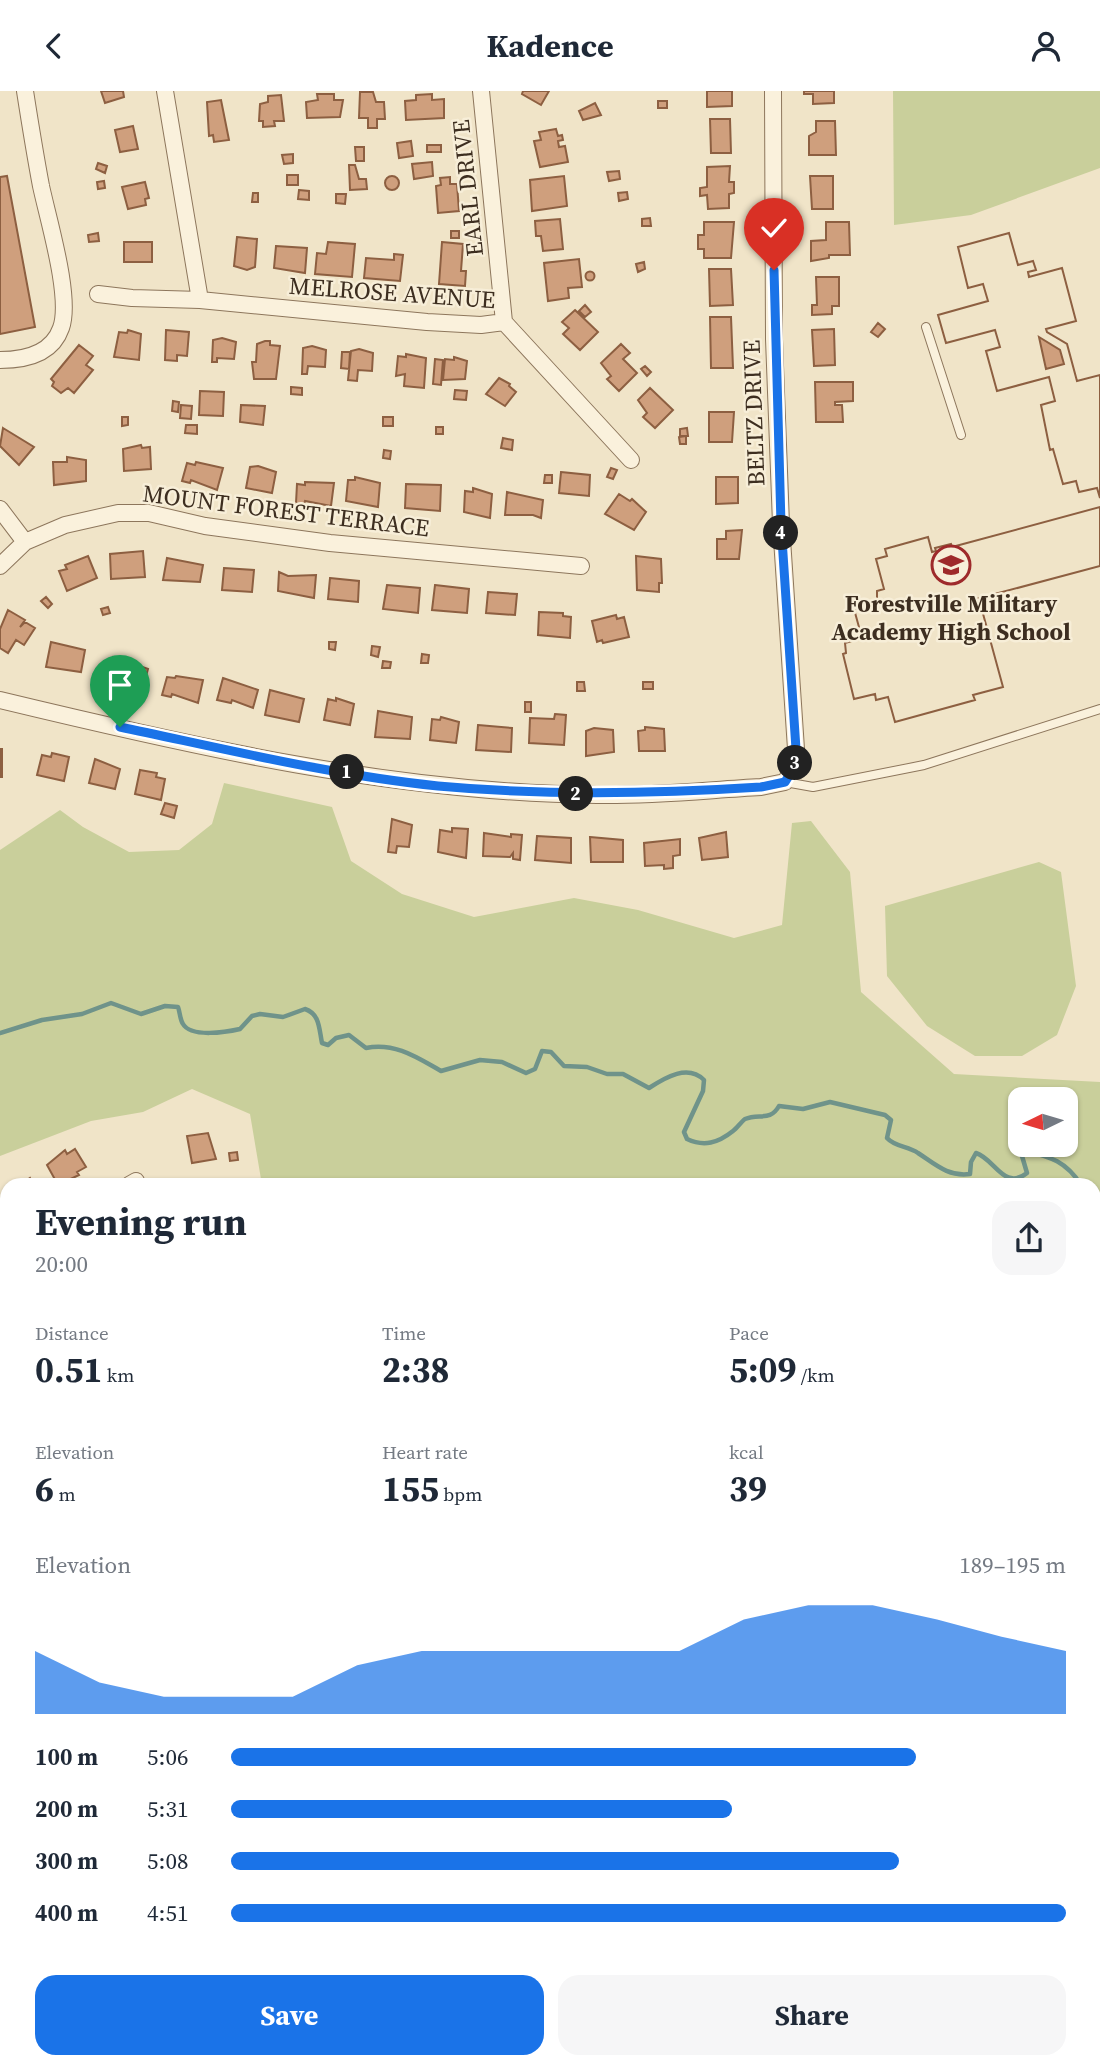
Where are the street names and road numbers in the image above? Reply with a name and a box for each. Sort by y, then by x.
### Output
street label: EARL DRIVE [444,118,491,258]
street label: MELROSE AVENUE [288,269,496,316]
street label: BELTZ DRIVE [734,339,773,487]
street label: MOUNT FOREST TERRACE [141,477,431,544]

